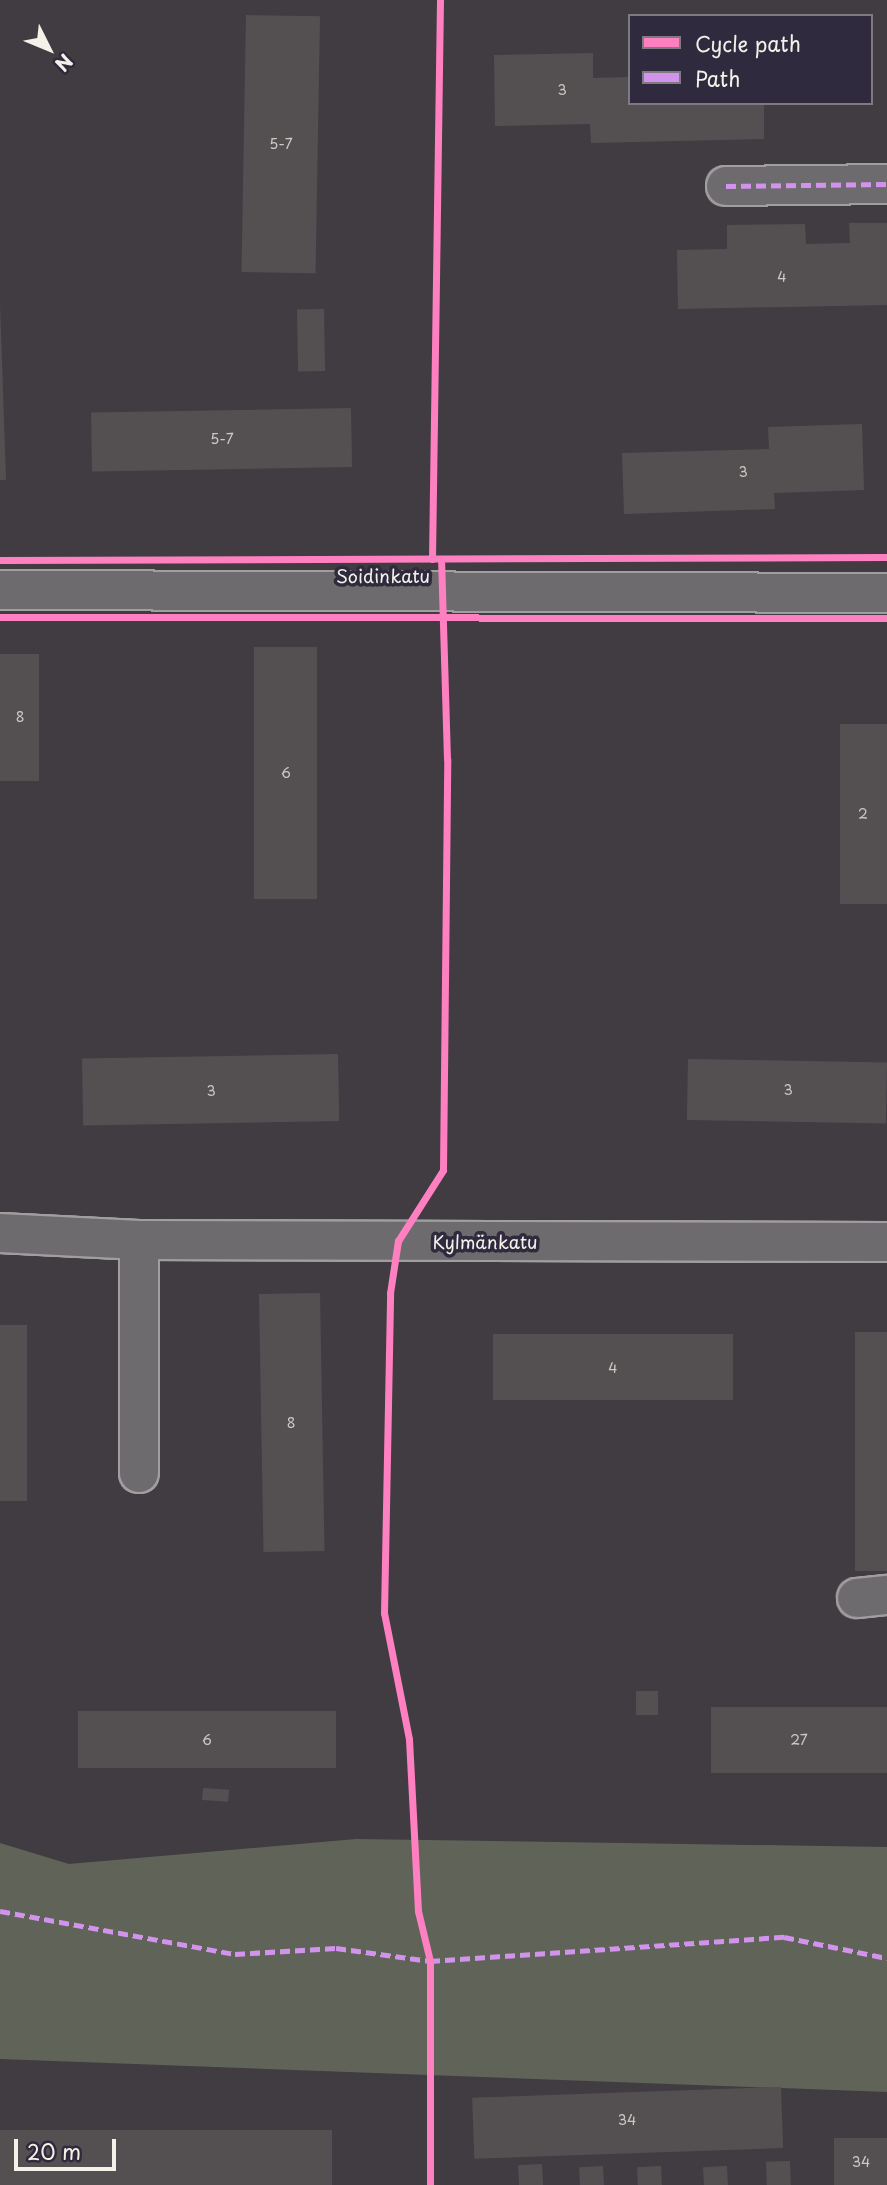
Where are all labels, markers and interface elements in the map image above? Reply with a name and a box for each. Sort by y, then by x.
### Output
north arrow [14,14,84,84]
legend [628,14,873,105]
text: Cycle path [695,27,801,59]
text: N [49,48,80,78]
text: Path [695,62,740,94]
house number: 3 [557,82,567,98]
house number: 5-7 [269,136,293,152]
house number: 4 [777,269,787,285]
house number: 5-7 [210,431,234,447]
house number: 3 [738,464,748,480]
street label: Soidinkatu [336,565,430,587]
house number: 8 [16,709,24,725]
house number: 6 [281,765,291,781]
house number: 2 [858,806,868,822]
house number: 3 [783,1082,793,1098]
house number: 3 [206,1083,216,1099]
street label: Kylmänkatu [433,1231,537,1253]
house number: 4 [608,1360,618,1376]
house number: 8 [287,1415,295,1431]
house number: 6 [202,1732,212,1748]
house number: 27 [790,1732,808,1748]
house number: 34 [618,2112,636,2128]
scale bar [18,2126,119,2170]
text: 20 m [27,2135,81,2167]
house number: 34 [852,2154,870,2170]

